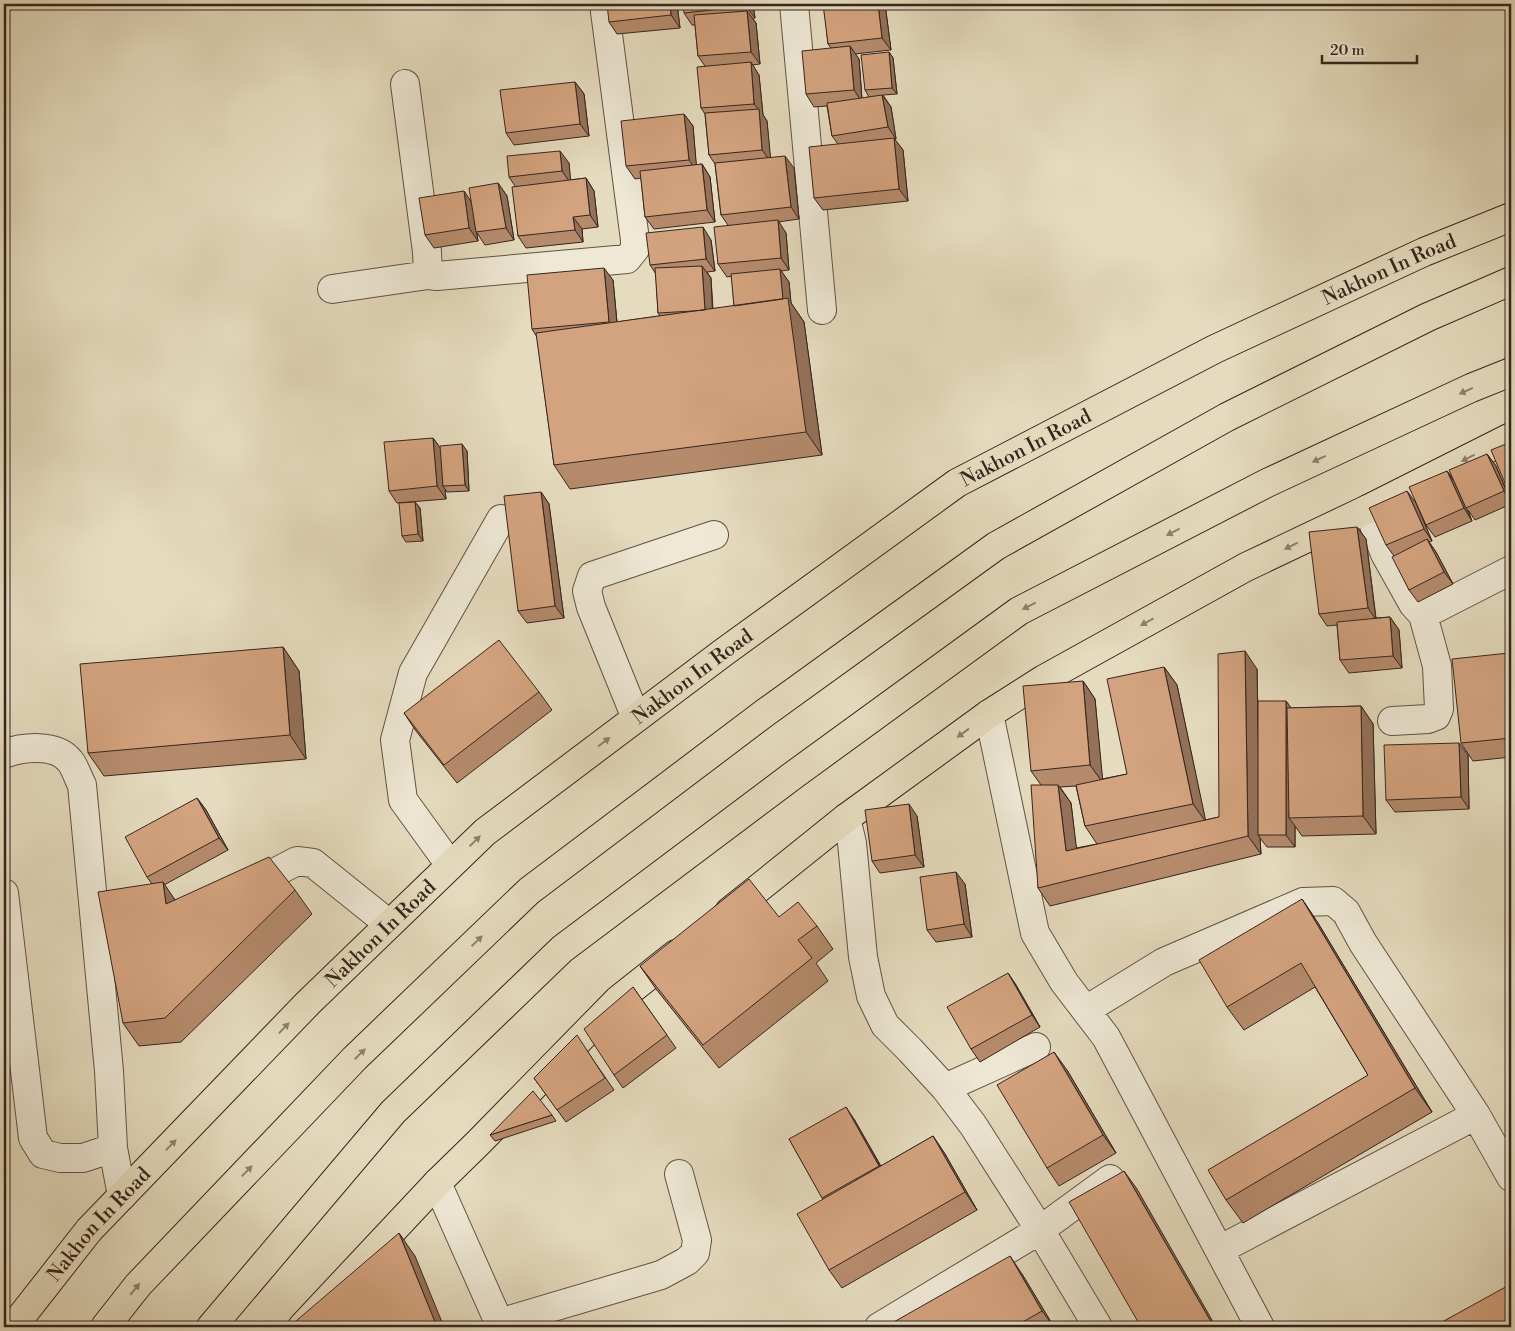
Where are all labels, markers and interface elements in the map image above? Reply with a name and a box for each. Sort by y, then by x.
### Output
scale bar [1322,32,1418,64]
text: 20 m [1330,41,1365,60]
street label: Nakhon In Road [1319,229,1461,311]
one-way arrow [1459,387,1473,395]
street label: Nakhon In Road [956,404,1097,493]
one-way arrow [1460,454,1475,462]
one-way arrow [1312,455,1326,463]
one-way arrow [1167,527,1180,536]
one-way arrow [1284,542,1298,550]
one-way arrow [1022,602,1036,610]
one-way arrow [1140,618,1155,626]
street label: Nakhon In Road [628,624,759,731]
one-way arrow [956,728,970,738]
one-way arrow [597,737,610,748]
one-way arrow [469,835,481,847]
street label: Nakhon In Road [321,875,442,994]
one-way arrow [470,935,482,947]
one-way arrow [277,1022,289,1034]
one-way arrow [353,1048,365,1060]
one-way arrow [165,1139,177,1151]
street label: Nakhon In Road [42,1162,157,1287]
one-way arrow [241,1165,253,1177]
one-way arrow [130,1283,141,1296]

